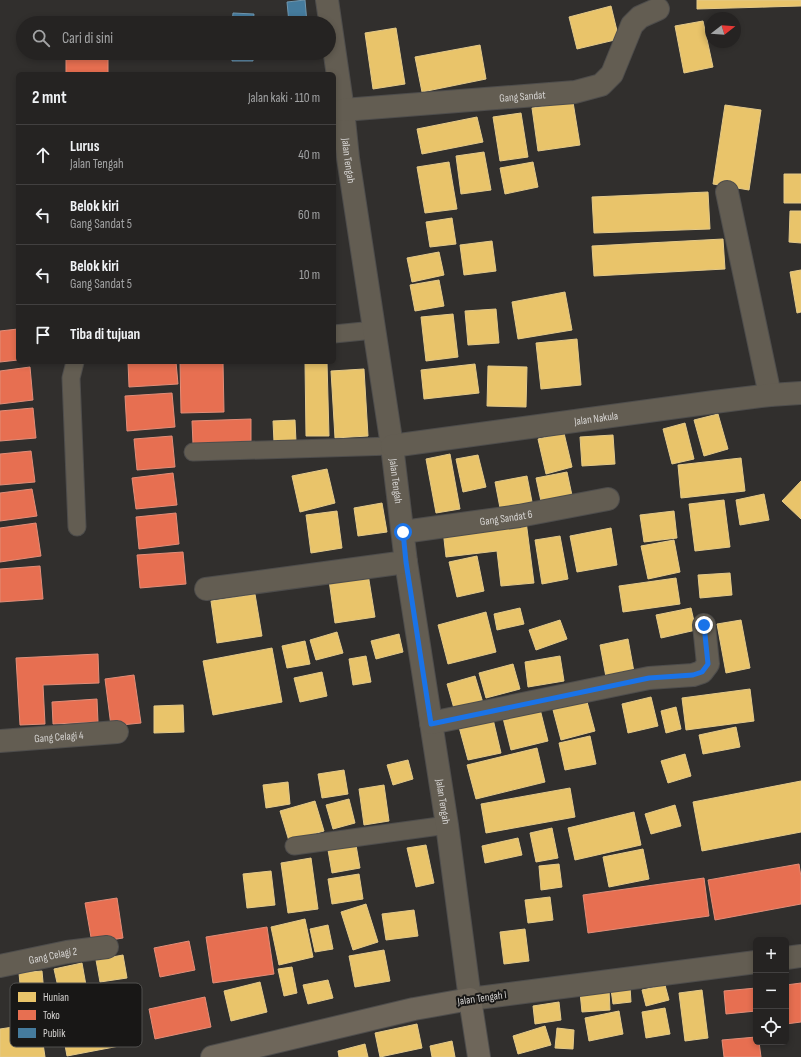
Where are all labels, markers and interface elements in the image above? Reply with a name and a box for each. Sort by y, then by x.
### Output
north arrow [705,12,741,48]
search box [16,16,336,60]
icon: search [30,27,52,49]
text: Cari di sini [62,29,113,48]
text: 2 mnt [32,88,67,108]
street label: Gang Sandat [499,88,547,104]
text: Jalan kaki · 110 m [248,90,320,106]
street label: Jalan Tengah [339,136,358,184]
text: Lurus [70,137,99,156]
icon: ahead [32,144,54,166]
text: 40 m [298,147,320,163]
text: Jalan Tengah [70,156,124,172]
text: Belok kiri [70,197,119,216]
icon: left [32,204,54,226]
text: 60 m [298,207,320,223]
text: Gang Sandat 5 [70,216,132,232]
text: Belok kiri [70,257,119,276]
icon: left [32,264,54,286]
text: 10 m [299,267,320,283]
text: Gang Sandat 5 [70,276,132,292]
icon: arrive [32,324,54,346]
text: Tiba di tujuan [70,325,140,344]
street label: Jalan Nakula [572,409,619,428]
street label: Jalan Tengah [387,457,405,505]
street label: Gang Sandat 6 [479,507,534,528]
route start [394,523,412,541]
route end [695,616,713,634]
street label: Gang Celagi 4 [34,728,84,745]
street label: Jalan Tengah [433,777,453,825]
map controls [753,937,789,1045]
button: + [753,937,789,973]
street label: Gang Celagi 2 [27,944,78,966]
button: − [753,973,789,1009]
legend [10,983,142,1047]
street label: Jalan Tengah I [456,988,507,1008]
text: Hunian [43,991,69,1004]
text: Toko [43,1009,60,1022]
button: locate [753,1009,789,1045]
text: Publik [43,1027,66,1040]

